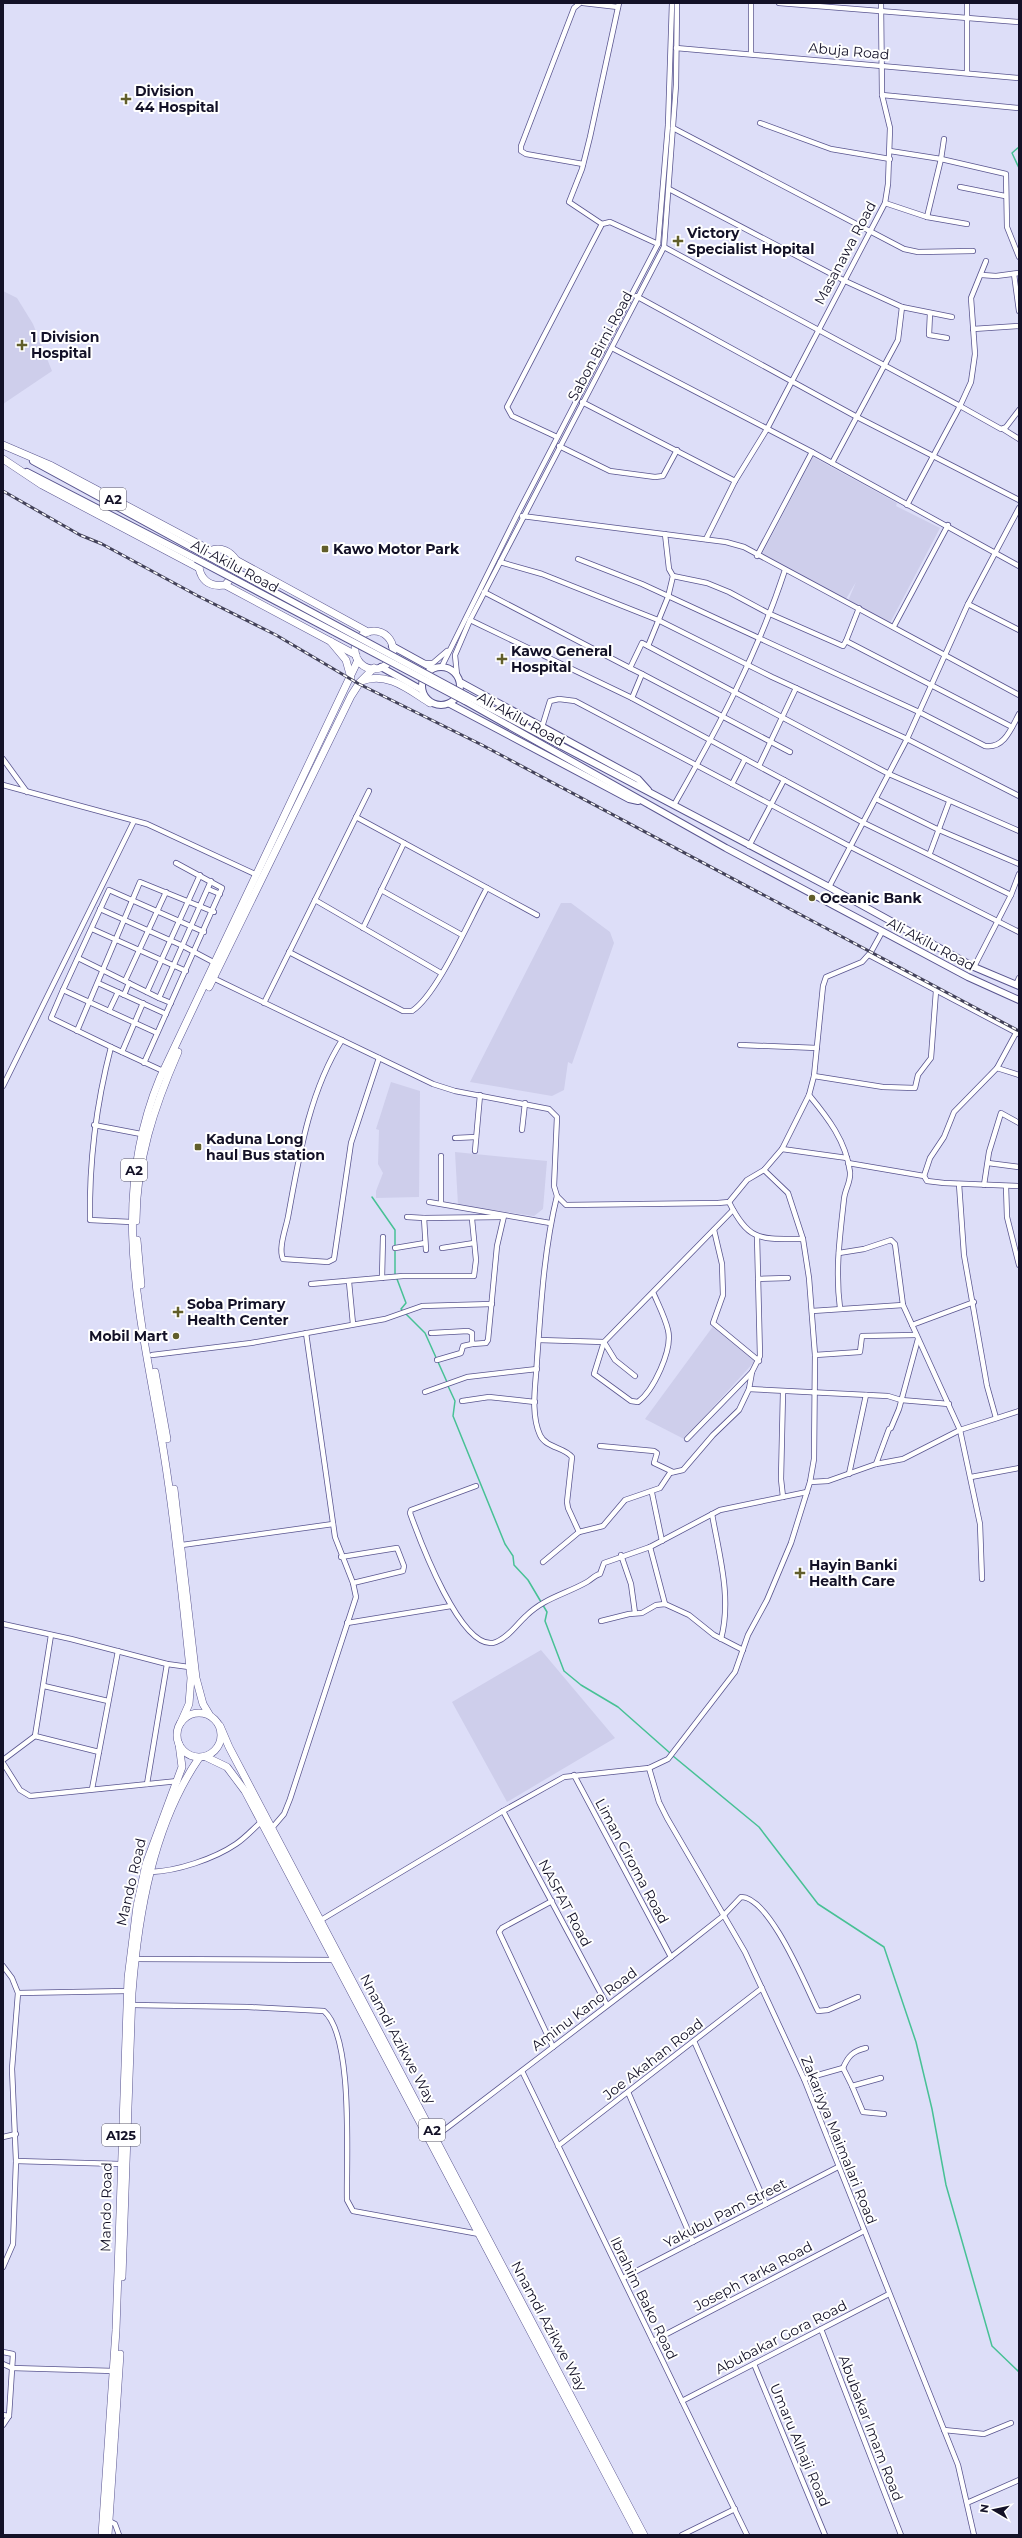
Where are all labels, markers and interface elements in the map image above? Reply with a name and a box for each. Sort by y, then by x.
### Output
street label: Abuja Road [808,38,890,64]
place label: Division 44 Hospital [135,82,219,116]
marker: Division 44 Hospital [120,93,132,105]
street label: Masanawa Road [810,198,880,308]
place label: Victory Specialist Hopital [686,224,814,258]
marker: Victory Specialist Hopital [672,235,684,247]
street label: Sabon Birni Road [564,288,636,404]
place label: 1 Division Hospital [31,328,99,362]
marker: 1 Division Hospital [16,339,28,351]
road number: A2 [100,488,126,510]
street label: Ali Akilu Road [188,535,282,597]
place label: Kawo Motor Park [333,540,460,558]
marker: Kawo Motor Park [320,544,330,554]
place label: Kawo General Hospital [511,642,612,676]
marker: Kawo General Hospital [496,653,508,665]
street label: Ali Akilu Road [474,688,568,750]
place label: Oceanic Bank [820,889,922,907]
marker: Oceanic Bank [807,893,817,903]
street label: Ali Akilu Road [884,913,978,975]
place label: Kaduna Long haul Bus station [206,1130,325,1164]
marker: Kaduna Long haul Bus station [193,1142,203,1152]
road number: A2 [121,1159,147,1181]
place label: Soba Primary Health Center [187,1295,289,1329]
marker: Soba Primary Health Center [172,1306,184,1318]
place label: Mobil Mart [89,1327,168,1345]
marker: Mobil Mart [171,1331,181,1341]
place label: Hayin Banki Health Care [809,1556,897,1590]
marker: Hayin Banki Health Care [794,1567,806,1579]
street label: Liman Ciroma Road [591,1795,673,1927]
street label: Mando Road [112,1836,150,1928]
street label: NASFAT Road [534,1856,596,1950]
street label: Aminu Kano Road [528,1963,640,2055]
street label: Nnamdi Azikwe Way [356,1971,440,2107]
street label: Joe Akahan Road [599,2014,707,2104]
street label: Zakariyya Maimalari Road [797,2053,881,2227]
road number: A2 [419,2119,445,2141]
road number: A125 [102,2124,140,2146]
street label: Mando Road [96,2162,116,2252]
street label: Yakubu Pam Street [661,2174,790,2252]
street label: Ibrahim Bako Road [606,2234,682,2362]
street label: Joseph Tarka Road [690,2237,815,2315]
street label: Nnamdi Azikwe Way [507,2258,591,2394]
street label: Abubakar Gora Road [712,2296,850,2378]
street label: Abubakar Imam Road [835,2352,907,2504]
street label: Umaru Alhaji Road [766,2381,834,2509]
north arrow [974,2490,1014,2530]
text: N [977,2503,992,2514]

